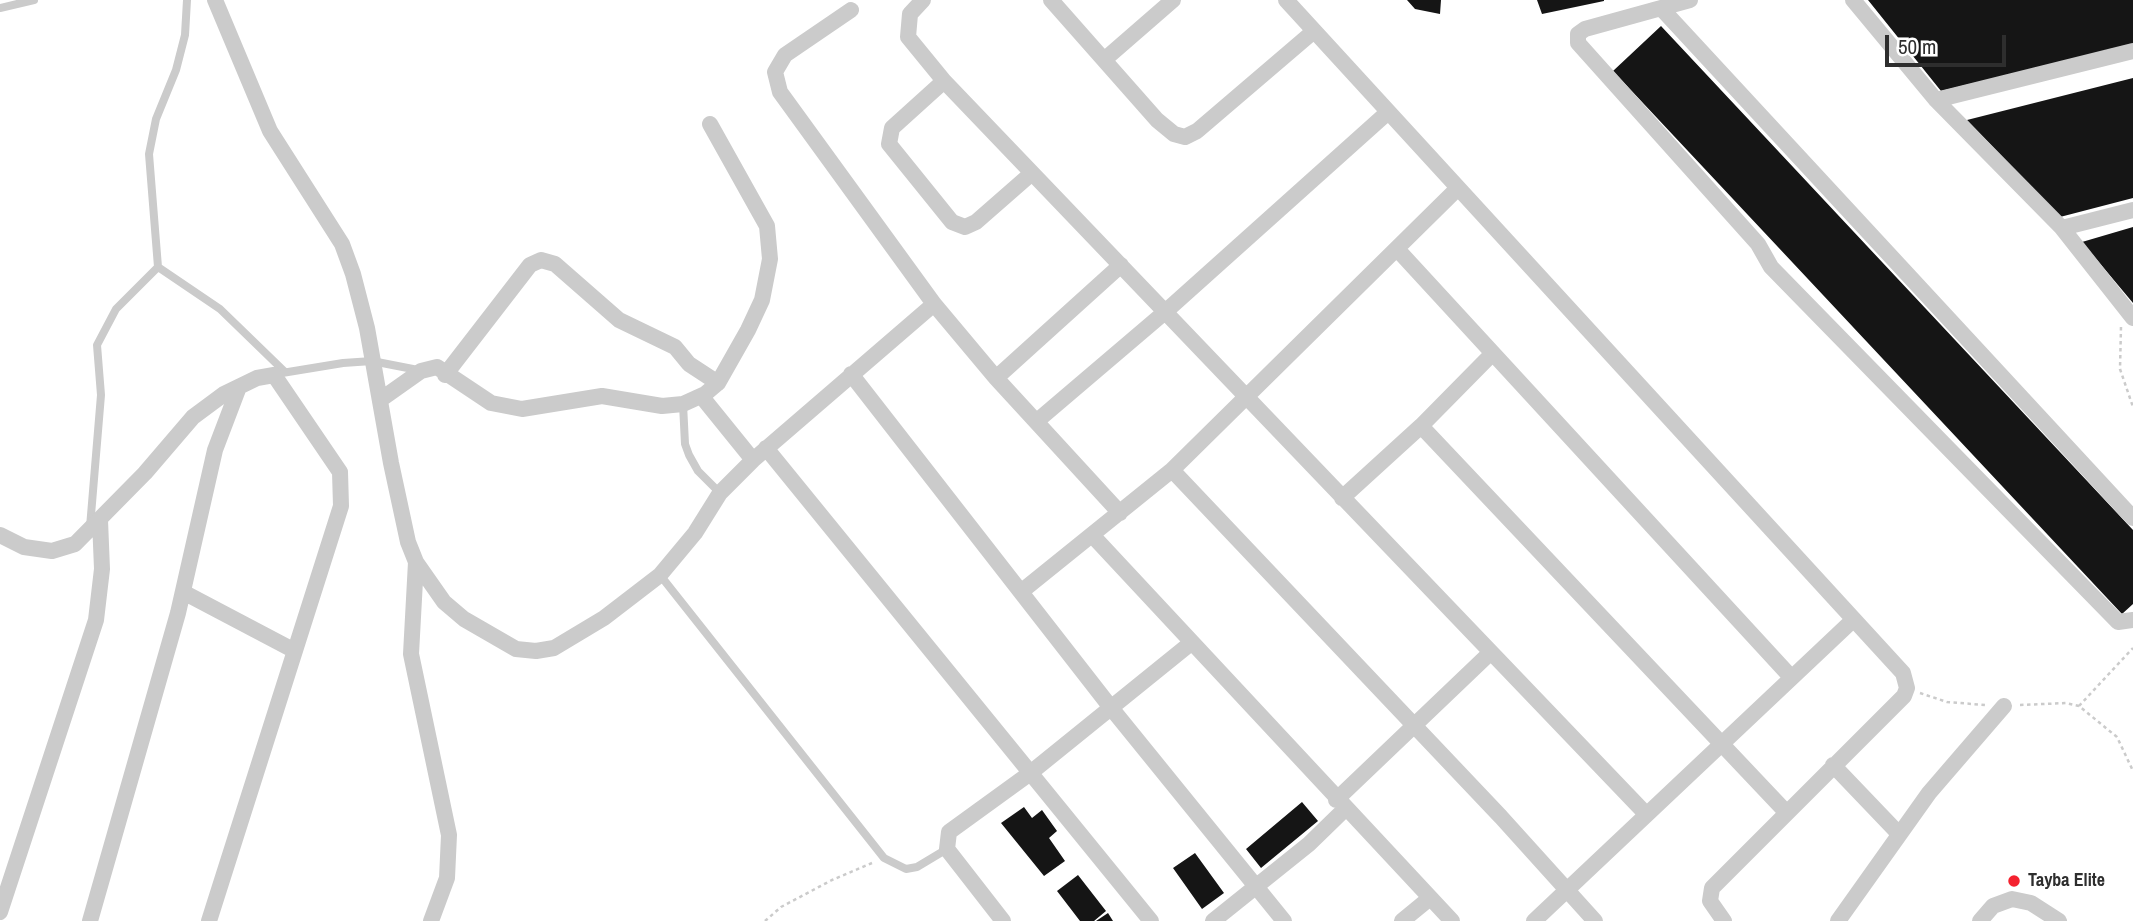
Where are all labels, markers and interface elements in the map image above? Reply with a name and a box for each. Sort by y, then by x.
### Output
scale bar [1888,21,2009,65]
text: 50 m [1898,32,1936,61]
place label: Tayba Elite [2028,870,2105,892]
marker: Tayba Elite [2006,873,2022,889]

